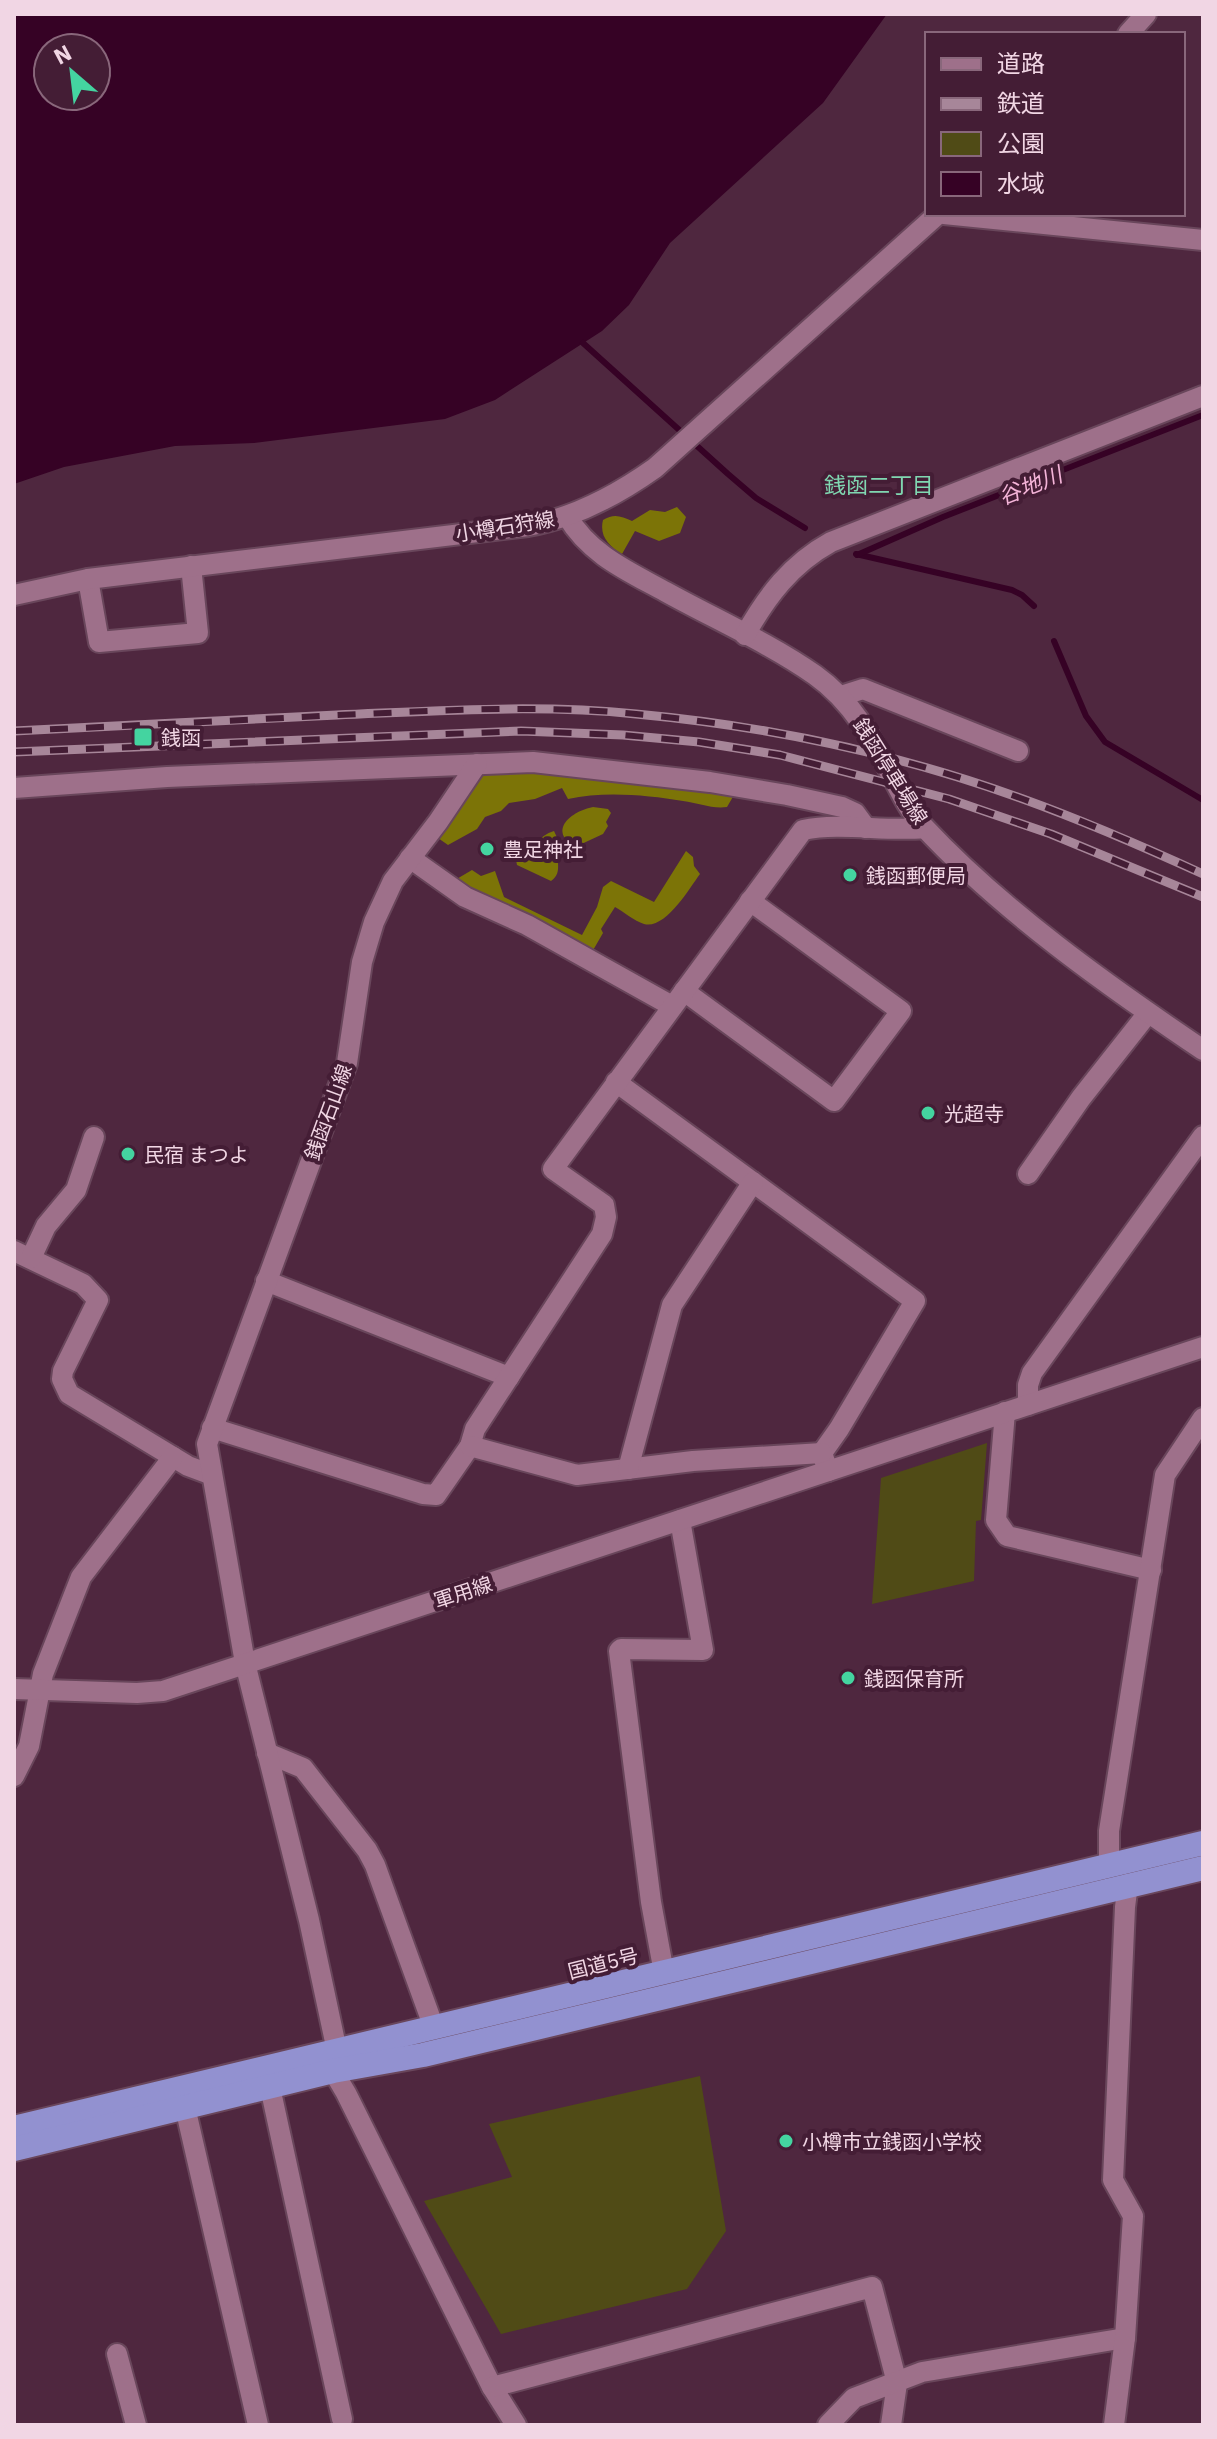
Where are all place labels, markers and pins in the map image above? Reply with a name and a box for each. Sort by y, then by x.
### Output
place label: 銭函 [161,724,201,751]
marker: 銭函 [132,726,154,748]
place label: 豊足神社 [503,836,583,863]
marker: 豊足神社 [478,840,496,858]
place label: 銭函郵便局 [866,862,966,889]
marker: 銭函郵便局 [841,866,859,884]
place label: 光超寺 [944,1100,1004,1127]
marker: 光超寺 [919,1104,937,1122]
place label: 民宿 まつよ [144,1141,249,1168]
marker: 民宿 まつよ [119,1145,137,1163]
place label: 銭函保育所 [864,1665,964,1692]
marker: 銭函保育所 [839,1669,857,1687]
place label: 小樽市立銭函小学校 [802,2128,982,2155]
marker: 小樽市立銭函小学校 [777,2132,795,2150]

